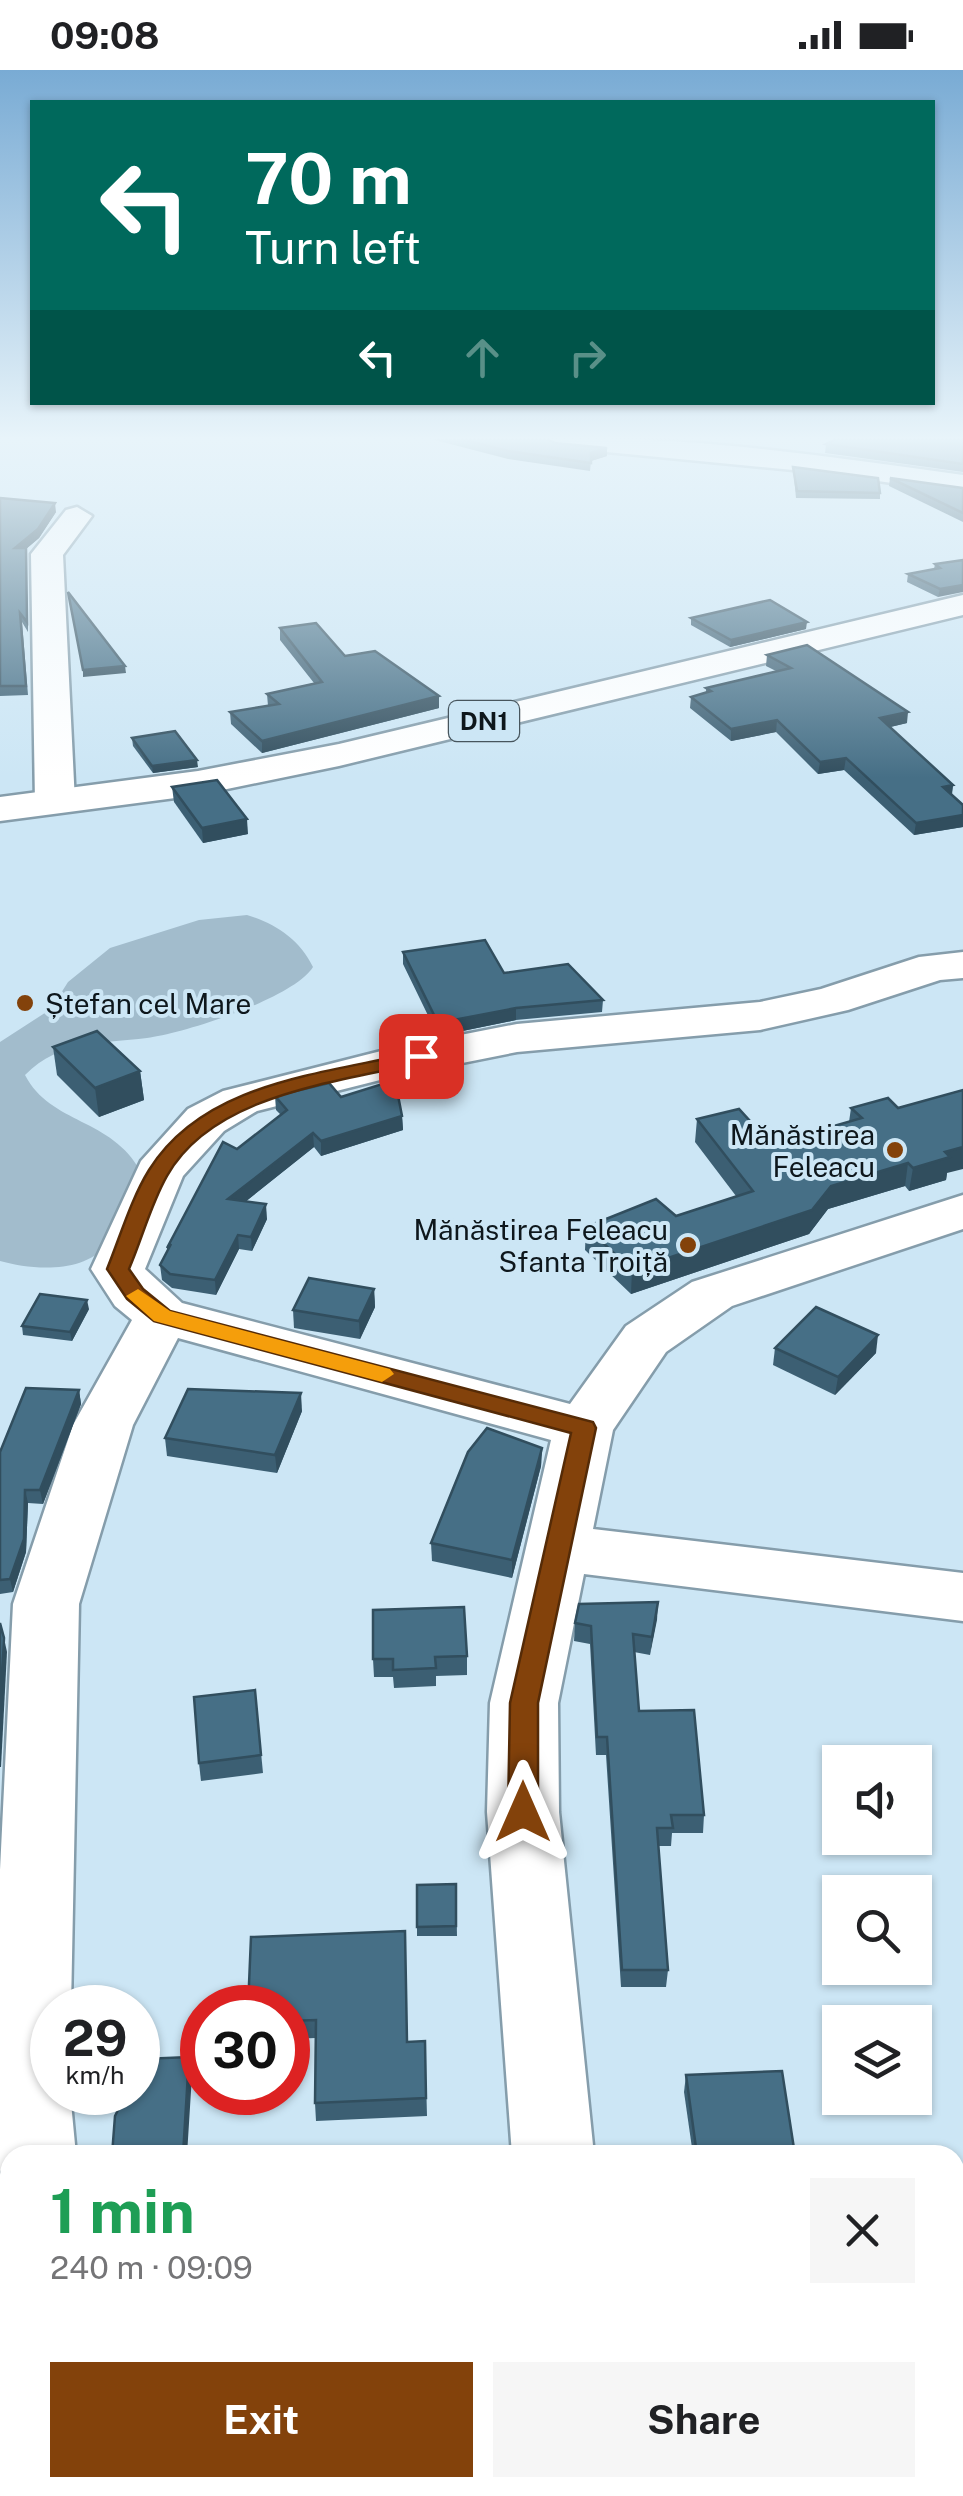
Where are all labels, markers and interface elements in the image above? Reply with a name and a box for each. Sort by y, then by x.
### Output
text: 09:08 [50,13,160,58]
text: 70 m [245,137,412,220]
icon: left [80,140,210,270]
text: Turn left [245,221,421,274]
icon: left [350,330,405,385]
icon: ahead [455,330,510,385]
icon: right [560,330,615,385]
road number: DN1 [449,701,519,741]
place label: Ștefan cel Mare [45,987,251,1020]
marker: Ștefan cel Mare [14,992,36,1014]
pin [379,1014,464,1099]
icon: arrive [394,1029,449,1084]
place label: Mănăstirea Feleacu [730,1118,875,1183]
marker: Mănăstirea Feleacu [884,1139,906,1161]
place label: Mănăstirea Feleacu Sfanta Troiță [413,1213,668,1278]
marker: Mănăstirea Feleacu Sfanta Troiță [677,1234,699,1256]
map controls [822,1745,932,2115]
button: sound [822,1745,932,1855]
position arrow [471,1760,575,1864]
button: search [822,1875,932,1985]
speed limit sign: 30 [180,1985,310,2115]
button: layers [822,2005,932,2115]
text: 29 [63,2008,127,2067]
text: km/h [66,2060,124,2090]
text: 1 min [50,2176,195,2247]
button: close [810,2178,915,2283]
text: 240 m · 09:09 [50,2249,253,2286]
button: Exit [50,2362,473,2477]
button: Share [493,2362,915,2477]

